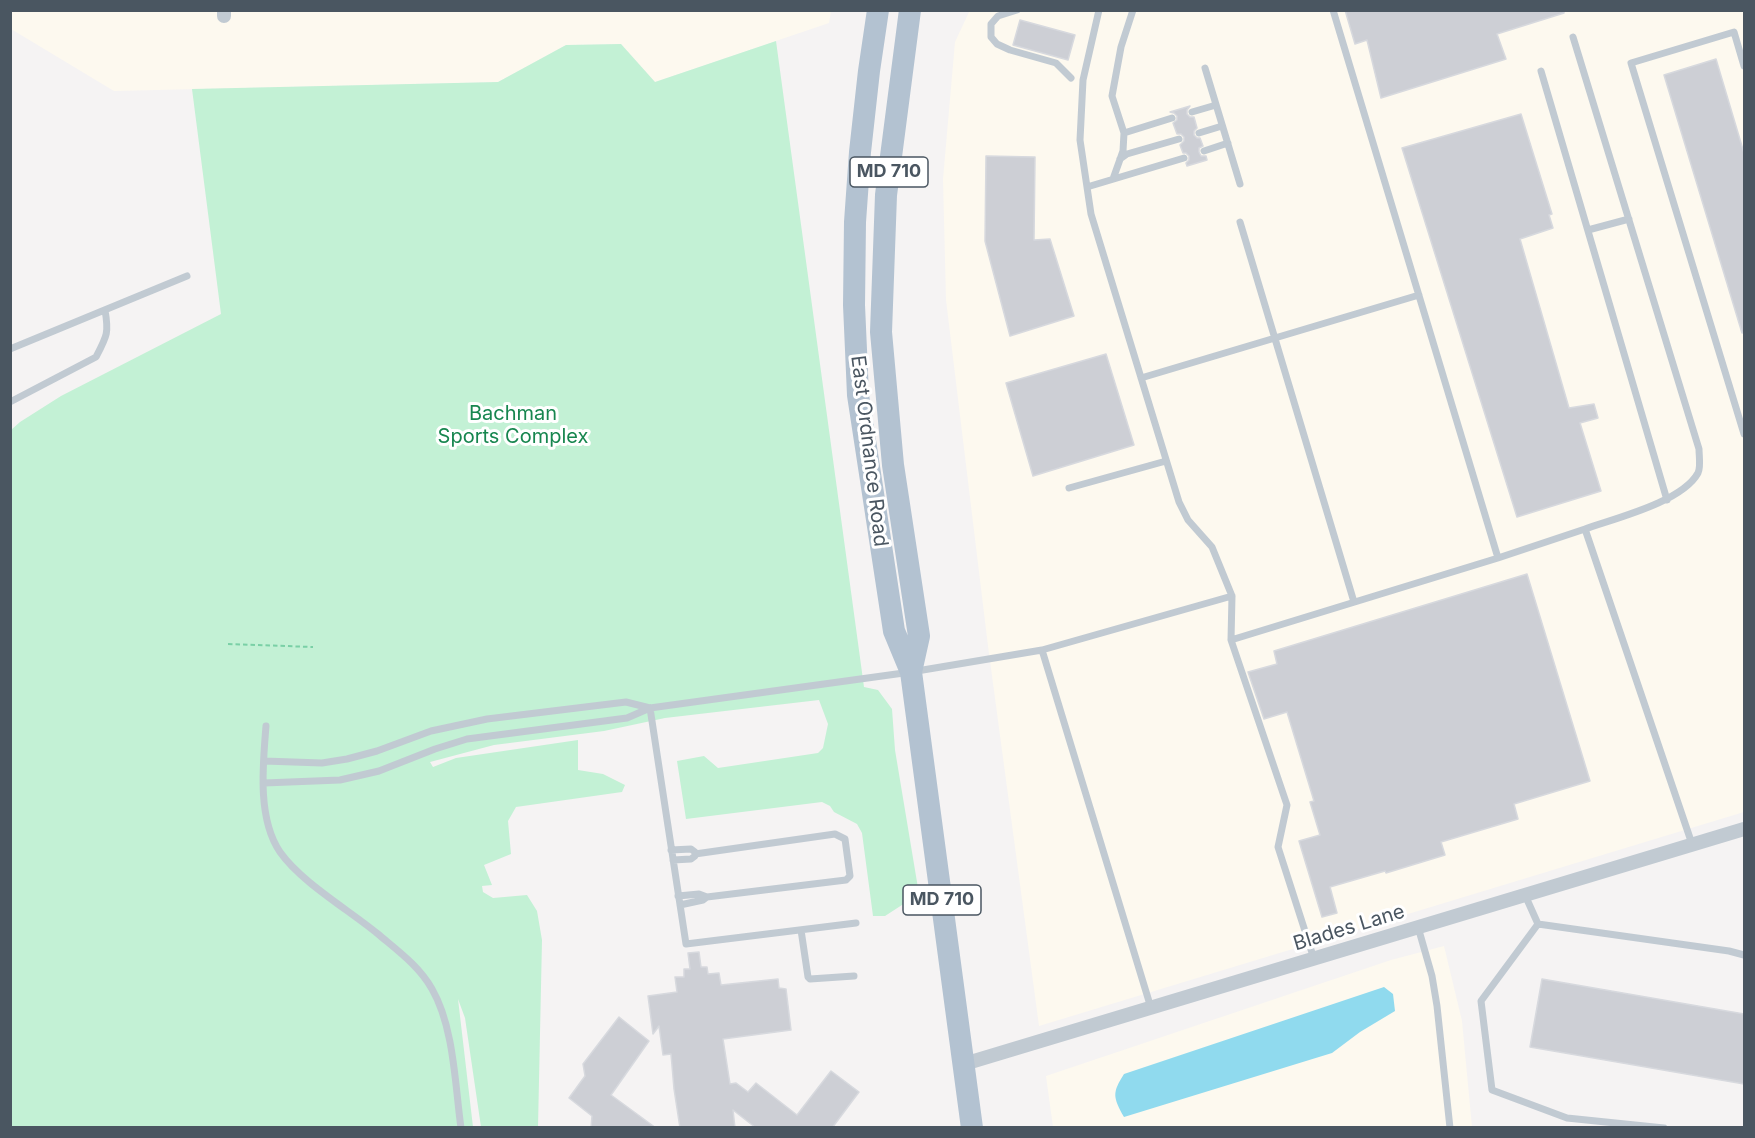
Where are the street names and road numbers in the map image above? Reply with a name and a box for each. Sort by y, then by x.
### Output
road number: MD 710 [850,157,928,187]
street label: East Ordnance Road [845,354,893,548]
road number: MD 710 [903,885,981,915]
street label: Blades Lane [1290,900,1408,956]

